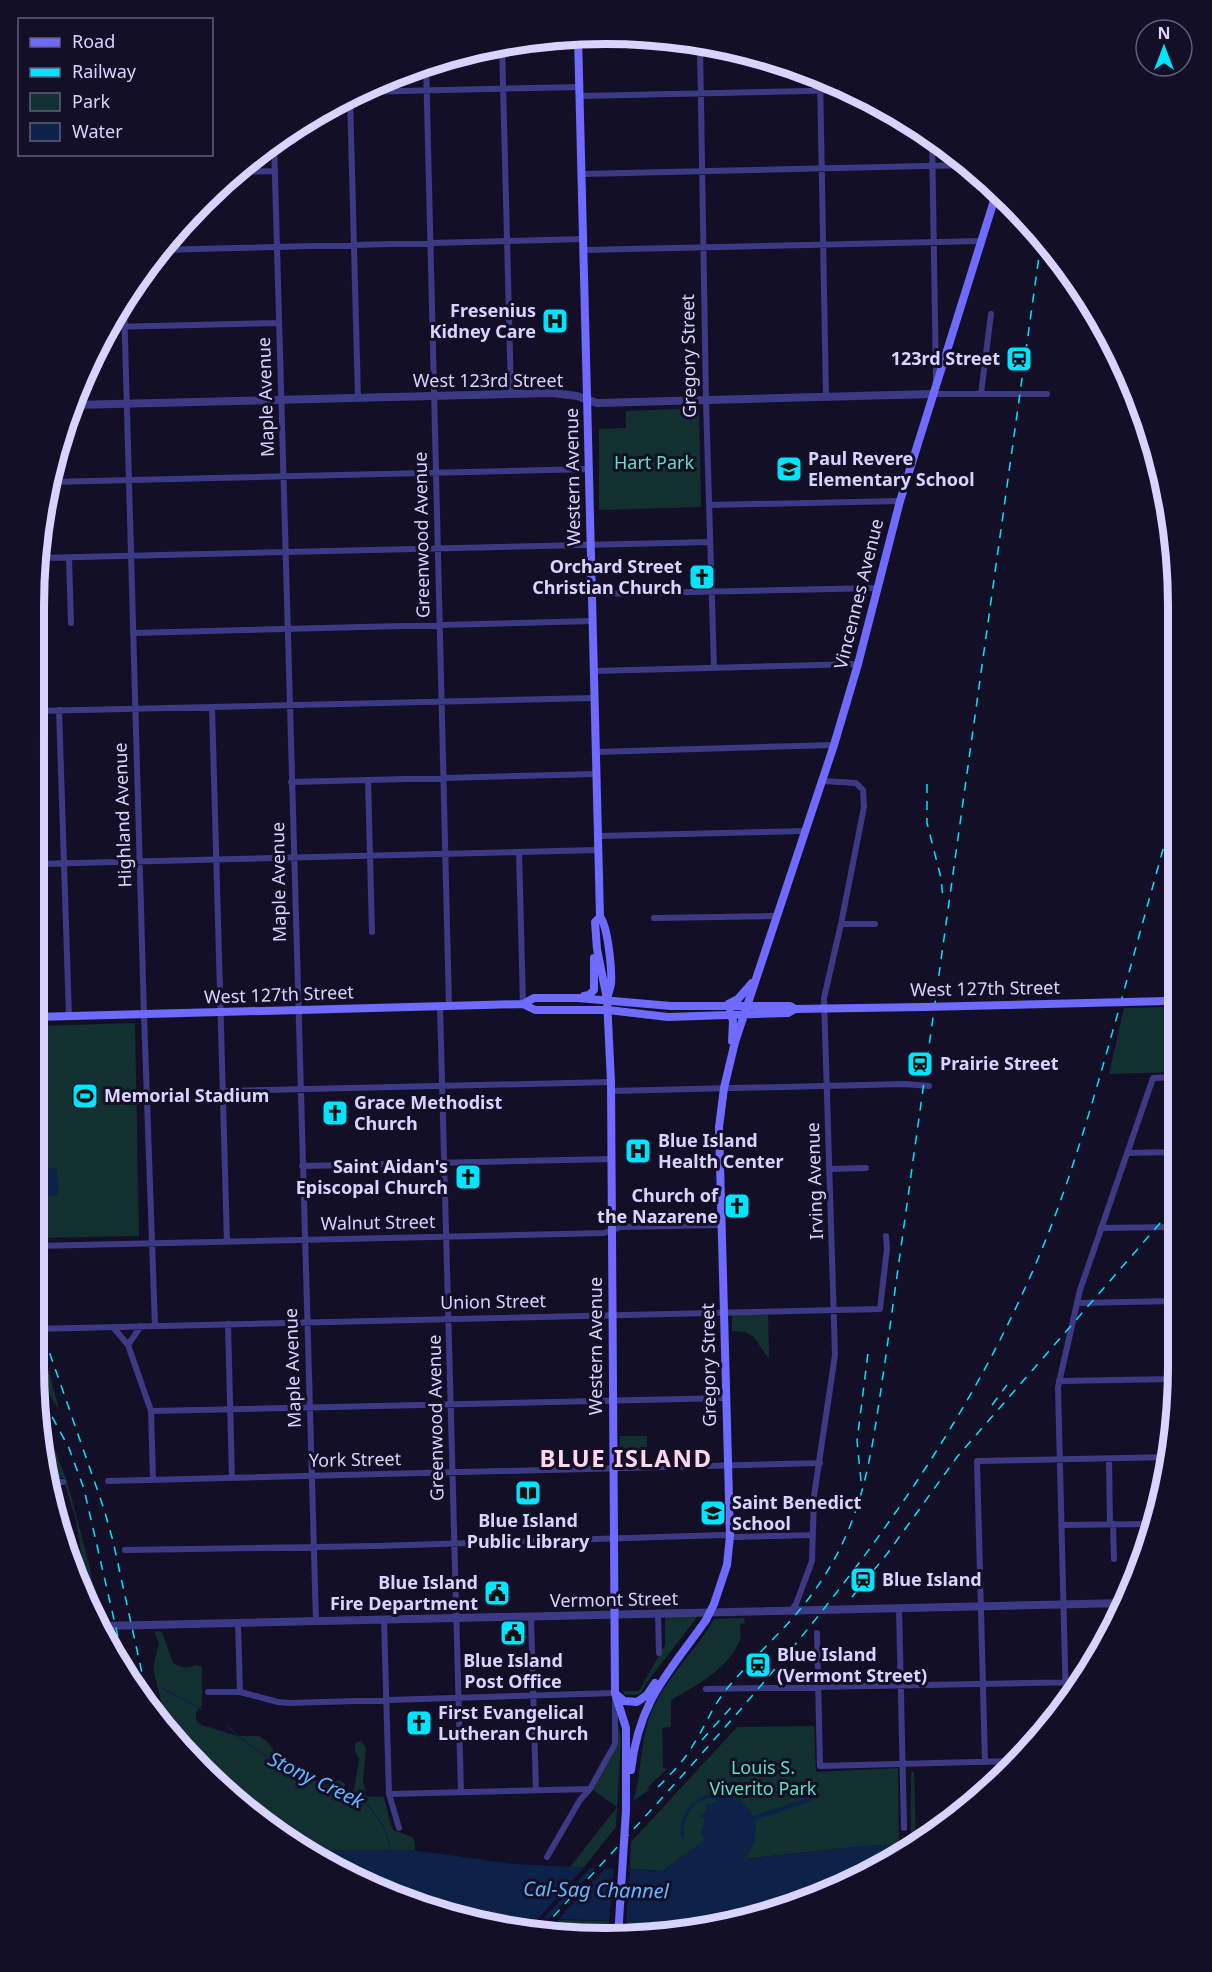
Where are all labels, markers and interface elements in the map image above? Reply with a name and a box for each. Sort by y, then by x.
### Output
legend [18,18,213,156]
north arrow [1134,18,1194,78]
text: N [1157,22,1171,44]
text: Road [72,29,115,53]
text: Railway [72,59,137,83]
text: Park [72,89,110,113]
text: Water [72,119,123,143]
street label: Gregory Street [675,293,701,418]
place label: Fresenius Kidney Care [429,298,536,343]
hospital icon: Fresenius Kidney Care [540,306,570,336]
street label: Maple Avenue [251,337,279,458]
station icon: 123rd Street [1004,344,1034,374]
place label: 123rd Street [891,346,1000,370]
street label: West 123rd Street [413,368,564,392]
street label: Western Avenue [559,408,585,546]
place label: Paul Revere Elementary School [808,446,975,491]
park label: Hart Park [614,450,694,474]
street label: Greenwood Avenue [408,452,434,618]
school or university icon: Paul Revere Elementary School [774,454,804,484]
street label: Vincennes Avenue [828,516,888,672]
place label: Orchard Street Christian Church [532,554,682,599]
church icon: Orchard Street Christian Church [687,562,717,592]
street label: Highland Avenue [107,742,137,888]
street label: Maple Avenue [265,822,291,942]
street label: West 127th Street [910,975,1061,1001]
street label: West 127th Street [204,979,355,1009]
station icon: Prairie Street [905,1049,935,1079]
place label: Prairie Street [940,1051,1059,1075]
sports icon: Memorial Stadium [70,1081,100,1111]
place label: Memorial Stadium [104,1083,269,1107]
place label: Grace Methodist Church [354,1090,502,1135]
church icon: Grace Methodist Church [320,1098,350,1128]
street label: Irving Avenue [800,1122,828,1240]
place label: Blue Island Health Center [658,1128,783,1173]
hospital icon: Blue Island Health Center [623,1136,653,1166]
place label: Saint Aidan's Episcopal Church [296,1154,448,1199]
church icon: Saint Aidan's Episcopal Church [453,1162,483,1192]
place label: Church of the Nazarene [597,1183,719,1228]
church icon: Church of the Nazarene [722,1191,752,1221]
street label: Walnut Street [320,1209,436,1235]
street label: Western Avenue [583,1277,607,1415]
street label: Union Street [440,1288,547,1314]
street label: Gregory Street [695,1302,721,1427]
street label: Maple Avenue [278,1308,306,1429]
street label: Greenwood Avenue [422,1335,448,1501]
district label: BLUE ISLAND [539,1441,713,1474]
street label: York Street [309,1446,402,1472]
library icon: Blue Island Public Library [513,1478,543,1508]
place label: Saint Benedict School [732,1490,861,1535]
school or university icon: Saint Benedict School [698,1498,728,1528]
place label: Blue Island Public Library [467,1508,590,1553]
station icon: Blue Island [848,1565,878,1595]
place label: Blue Island [882,1567,982,1591]
place label: Blue Island Fire Department [330,1570,478,1615]
public building icon: Blue Island Fire Department [482,1578,512,1608]
street label: Vermont Street [550,1586,679,1612]
public building icon: Blue Island Post Office [498,1618,528,1648]
place label: Blue Island (Vermont Street) [777,1642,927,1687]
place label: Blue Island Post Office [463,1648,563,1693]
station icon: Blue Island (Vermont Street) [743,1650,773,1680]
place label: First Evangelical Lutheran Church [438,1700,589,1745]
church icon: First Evangelical Lutheran Church [404,1708,434,1738]
water label: Stony Creek [264,1745,370,1815]
park label: Louis S. Viverito Park [710,1755,817,1800]
water label: Cal-Sag Channel [523,1875,670,1904]

